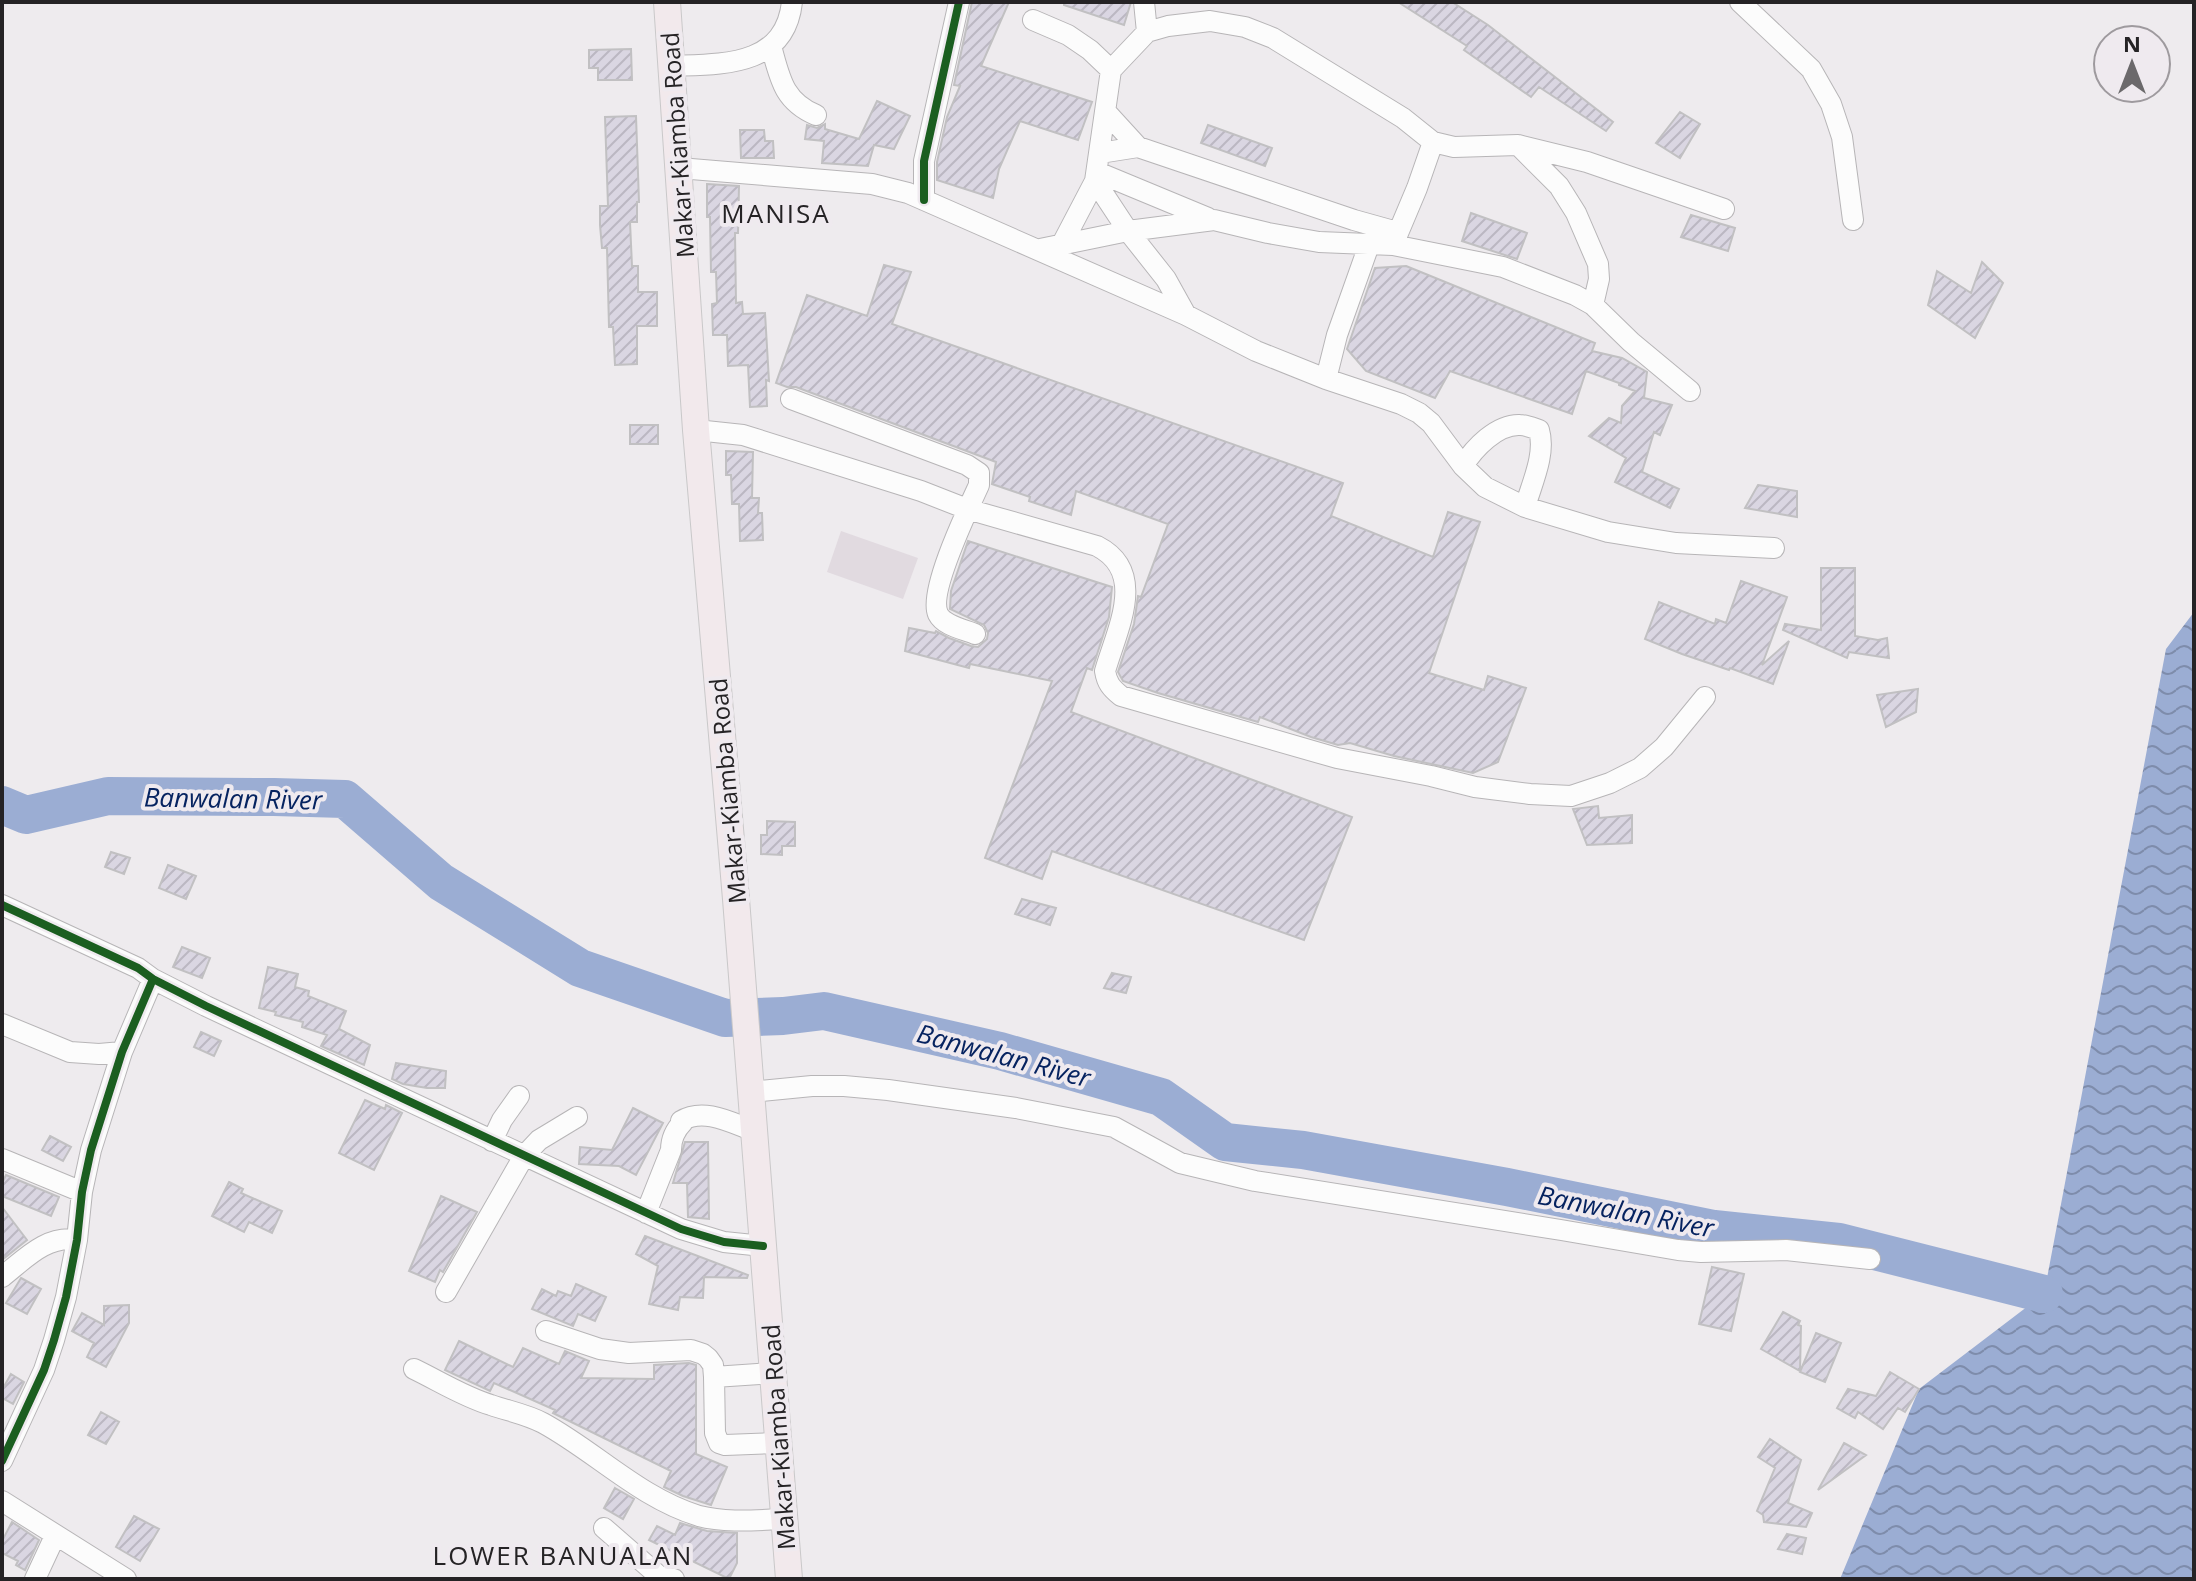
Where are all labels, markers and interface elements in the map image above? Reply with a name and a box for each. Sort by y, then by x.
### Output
north arrow [2092,24,2172,104]
text: N [2123,28,2141,58]
street label: Makar-Kiamba Road [653,31,701,259]
district label: MANISA [721,195,831,231]
street label: Makar-Kiamba Road [701,677,753,905]
water label: Banwalan River [144,778,324,818]
water label: Banwalan River [913,1015,1096,1096]
water label: Banwalan River [1535,1176,1719,1246]
street label: Makar-Kiamba Road [754,1323,802,1551]
district label: LOWER BANUALAN [433,1537,693,1573]

